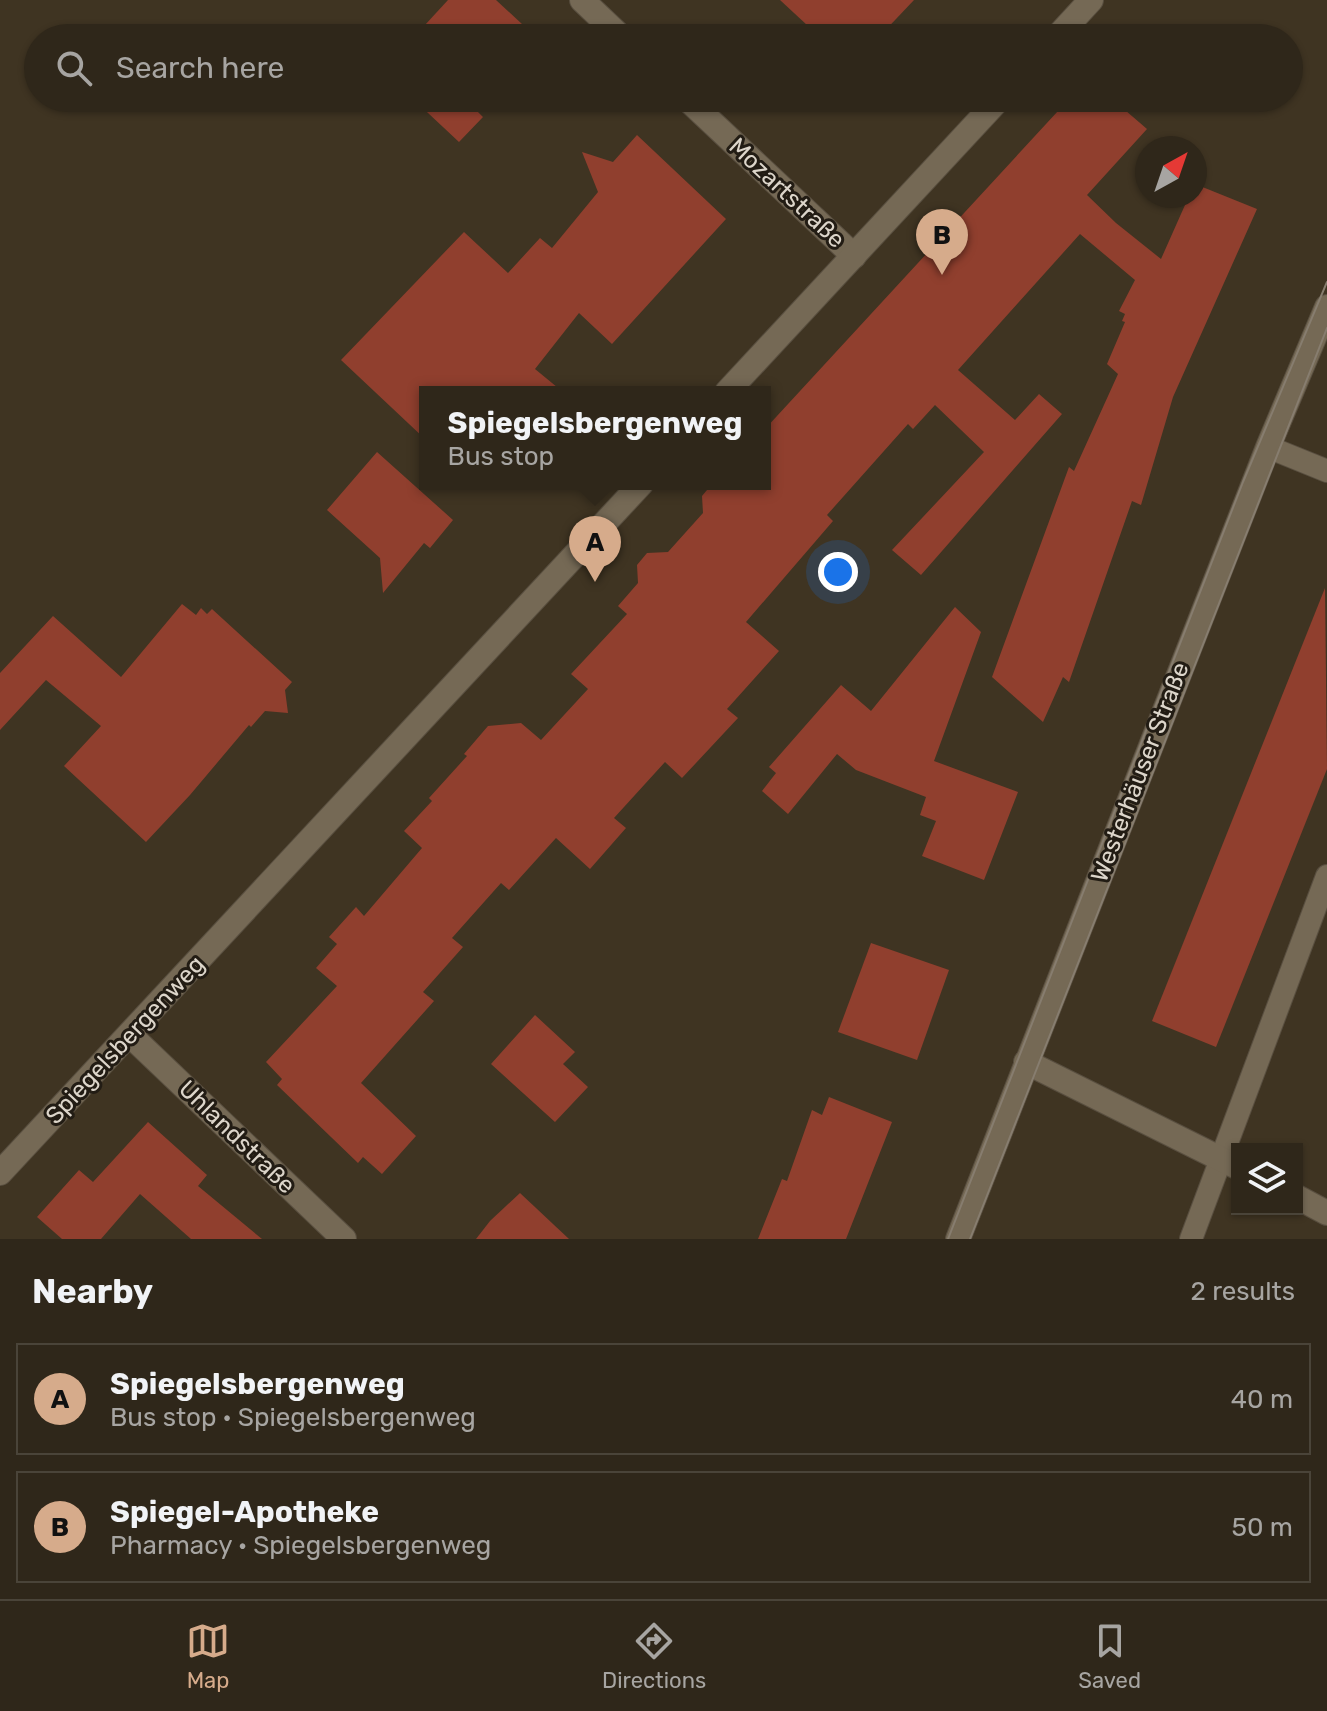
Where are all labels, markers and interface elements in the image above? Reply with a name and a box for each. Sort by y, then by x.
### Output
search box [24,24,1303,112]
icon: search [52,46,96,90]
text: Search here [116,50,284,86]
street label: Mozartstraße [723,132,851,254]
north arrow [1135,136,1207,208]
pin: B [916,209,968,275]
popup [419,386,771,490]
text: Spiegelsbergenweg [448,405,742,441]
text: Bus stop [448,441,554,472]
pin: A [569,516,621,582]
your location [818,552,858,592]
street label: Westerhäuser Straße [1085,658,1195,886]
street label: Spiegelsbergenweg [40,950,210,1130]
street label: Uhlandstraße [173,1075,301,1199]
map controls [1231,1143,1303,1215]
button: layers [1231,1143,1303,1215]
text: Nearby [32,1271,153,1312]
text: 2 results [1191,1276,1295,1307]
text: Spiegelsbergenweg [110,1366,405,1402]
text: A [51,1384,69,1415]
text: 40 m [1231,1384,1293,1415]
text: Bus stop · Spiegelsbergenweg [110,1402,476,1433]
text: Spiegel-Apotheke [110,1494,379,1530]
text: B [51,1512,69,1543]
text: 50 m [1232,1512,1293,1543]
text: Pharmacy · Spiegelsbergenweg [110,1530,491,1561]
tab: Map [186,1619,230,1694]
tab: Directions [602,1619,706,1694]
tab: Saved [1078,1619,1141,1694]

